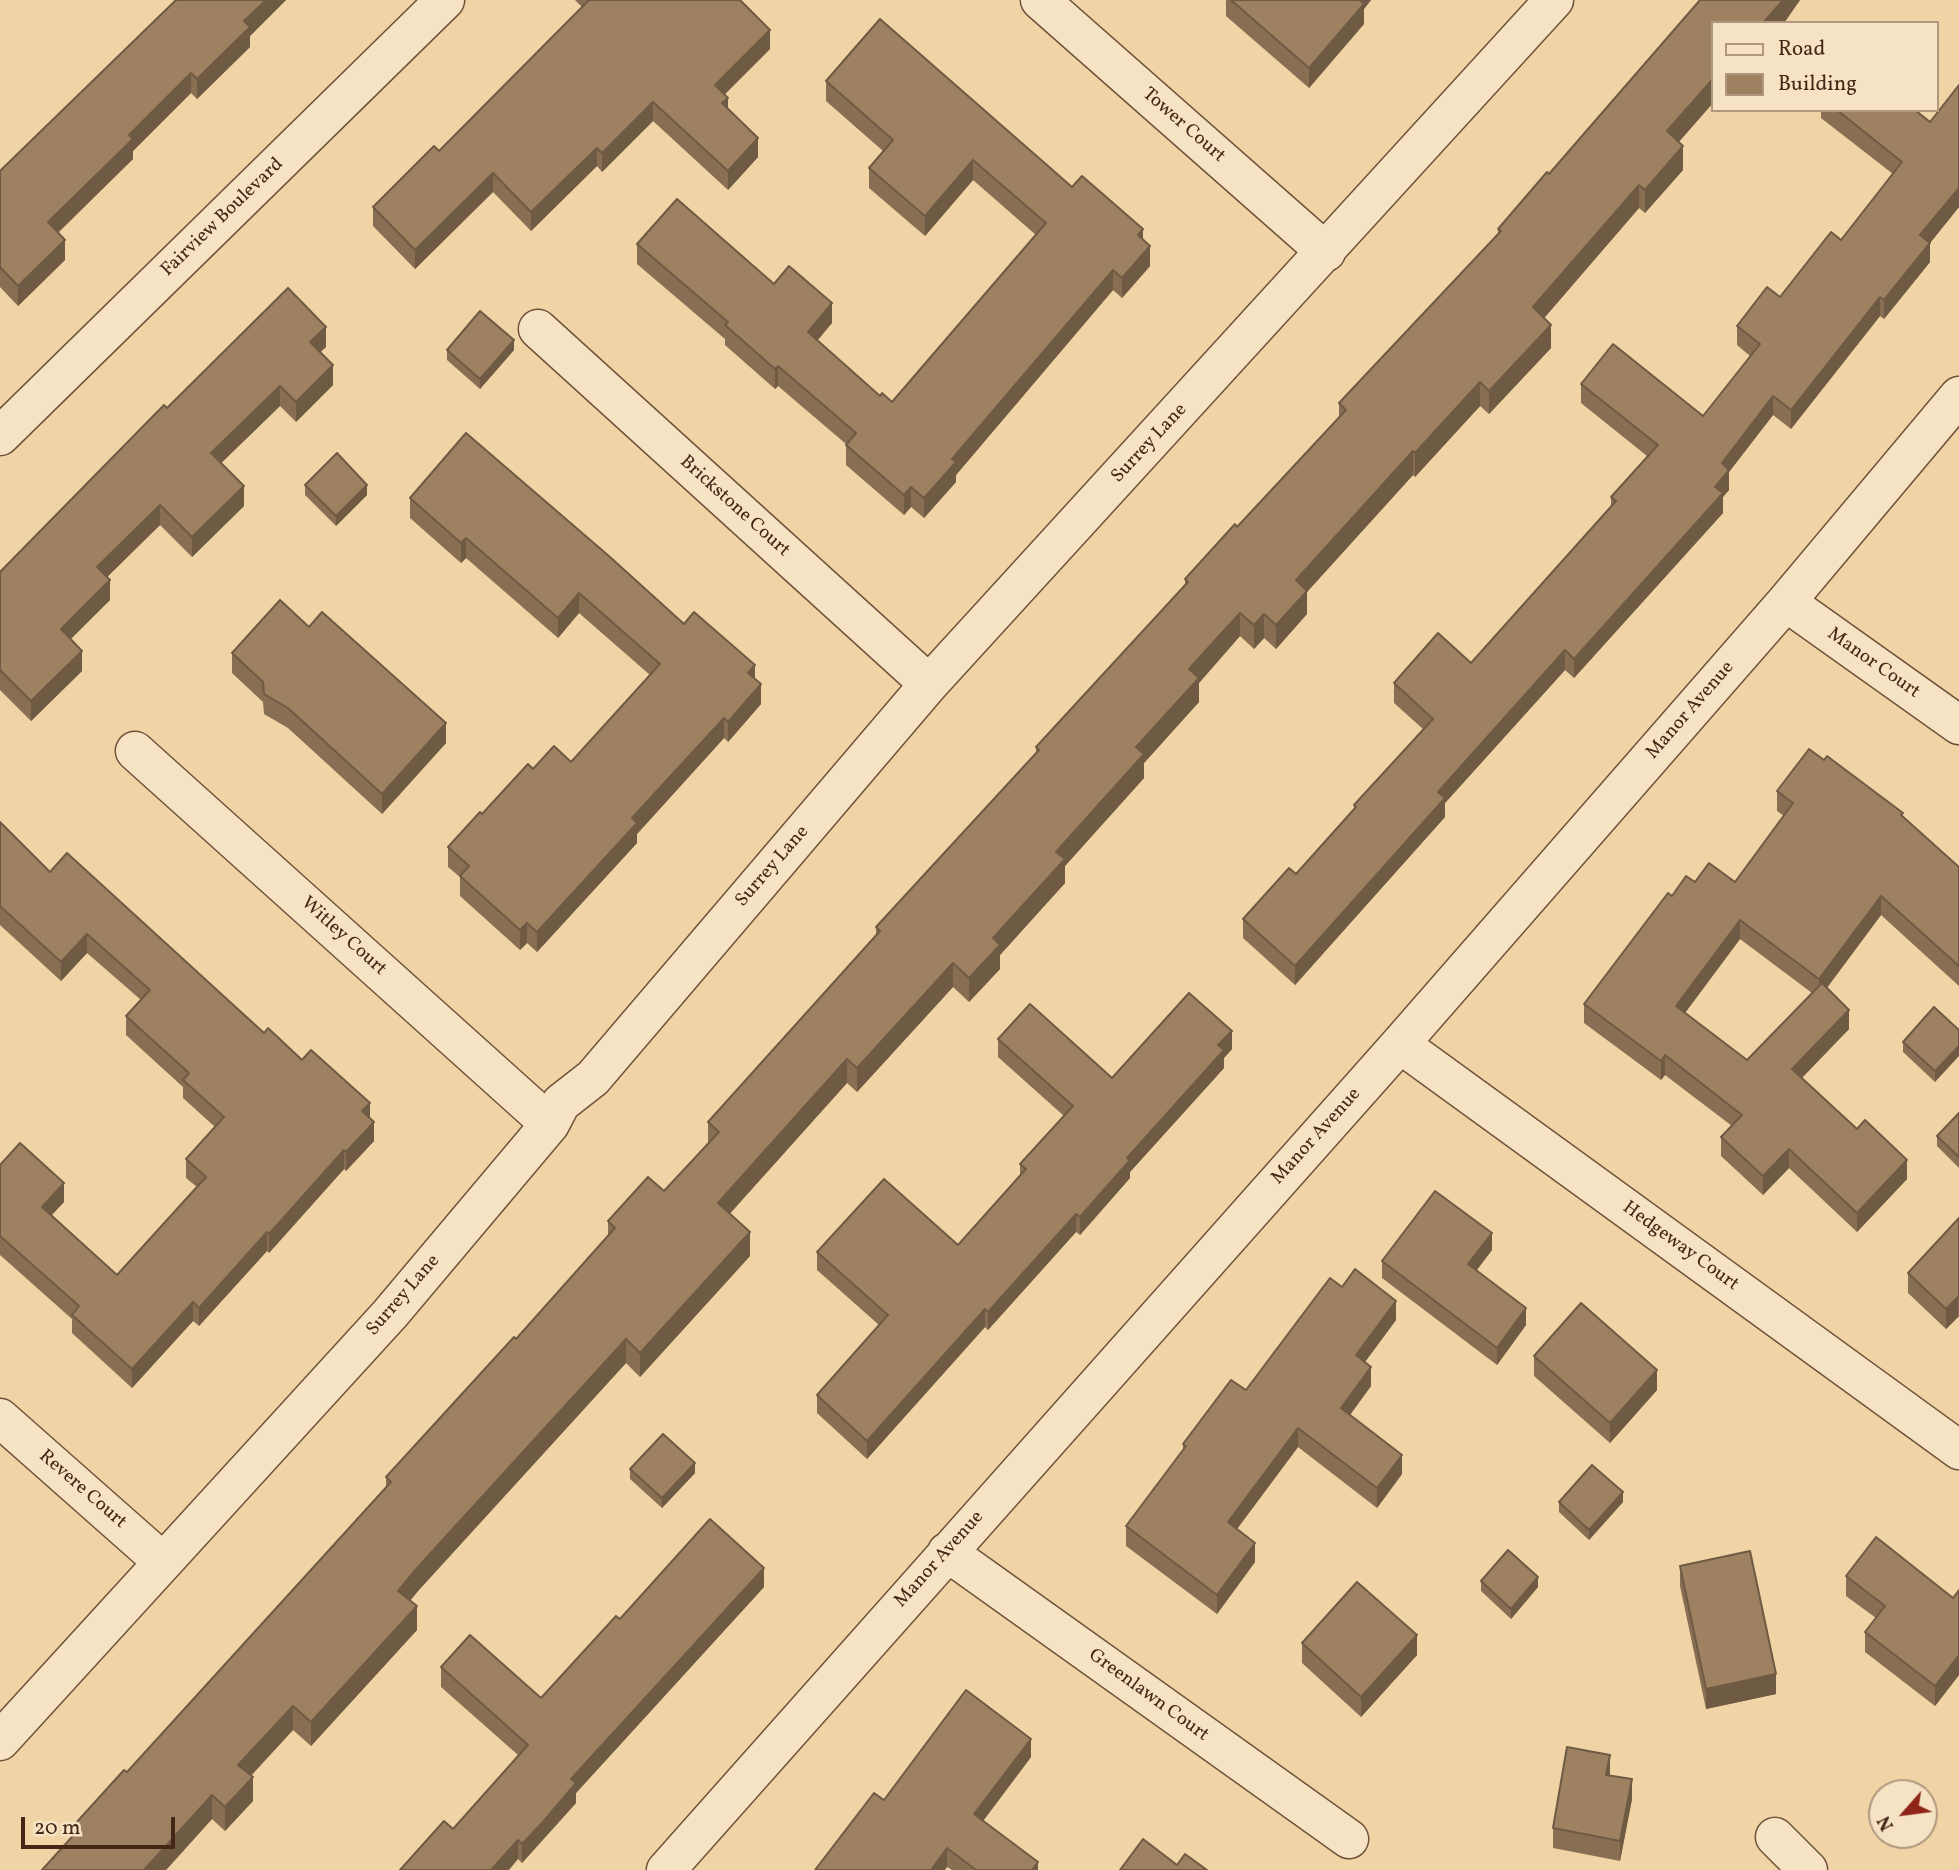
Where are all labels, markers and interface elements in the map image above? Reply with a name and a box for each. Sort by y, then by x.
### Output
legend [1710,21,1938,112]
text: Road [1778,35,1825,64]
text: Building [1778,70,1857,99]
street label: Tower Court [1137,84,1229,168]
street label: Fairview Boulevard [157,154,289,282]
street label: Surrey Lane [1107,399,1193,489]
street label: Brickstone Court [674,451,794,563]
street label: Manor Court [1822,624,1924,704]
street label: Manor Avenue [1642,657,1740,765]
street label: Surrey Lane [731,822,815,912]
street label: Witley Court [295,893,391,981]
street label: Manor Avenue [1268,1084,1366,1190]
street label: Hedgeway Court [1617,1197,1743,1297]
street label: Surrey Lane [362,1251,446,1341]
street label: Revere Court [33,1446,131,1534]
street label: Manor Avenue [891,1507,989,1613]
street label: Greenlawn Court [1083,1645,1213,1747]
north arrow [1868,1779,1938,1849]
scale bar [24,1804,178,1848]
text: N [1872,1811,1901,1835]
text: 20 m [34,1814,80,1843]

